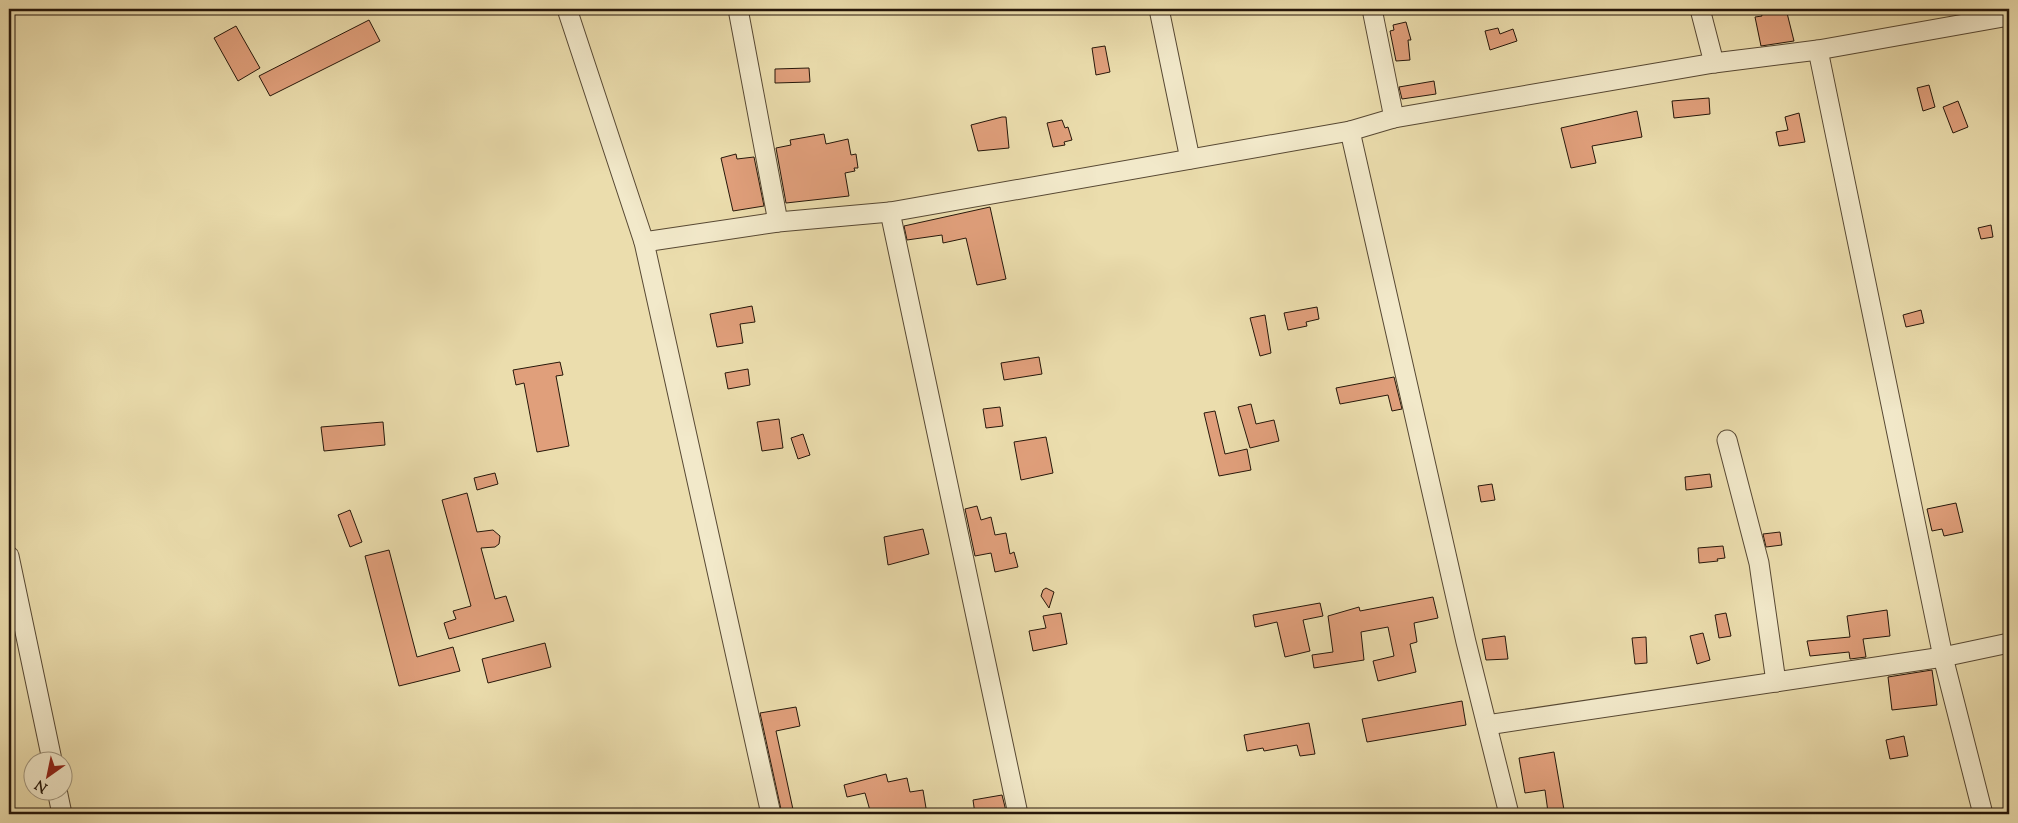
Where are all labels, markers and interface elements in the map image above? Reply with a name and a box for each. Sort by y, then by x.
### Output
north arrow [22,750,72,800]
text: N [32,774,52,797]

